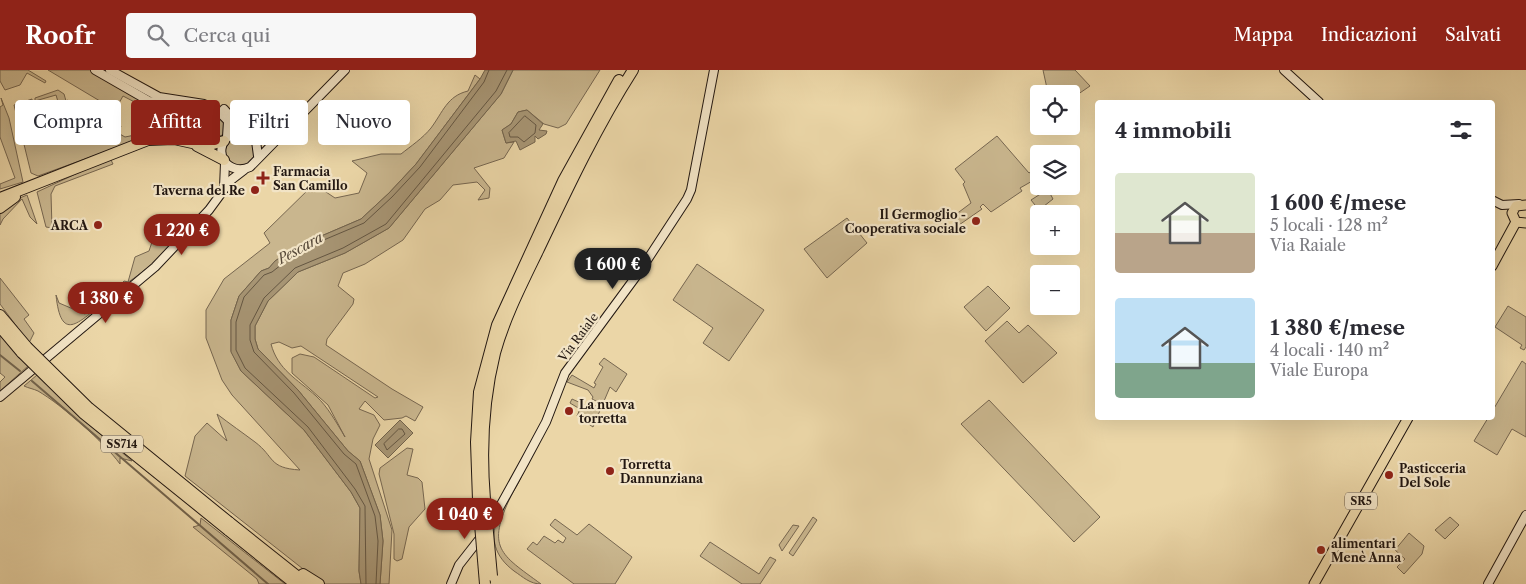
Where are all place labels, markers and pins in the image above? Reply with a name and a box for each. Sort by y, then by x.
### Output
place label: Farmacia San Camillo [273,164,348,193]
marker: Farmacia San Camillo [257,172,269,184]
place label: Taverna del Re [153,183,245,198]
marker: Taverna del Re [249,184,261,196]
place label: Il Germoglio - Cooperativa sociale [845,207,966,236]
pin: 1 220 € [136,214,228,256]
marker: Il Germoglio - Cooperativa sociale [970,215,982,227]
place label: ARCA [50,218,89,233]
marker: ARCA [92,219,104,231]
pin: 1 600 € [567,248,659,290]
pin: 1 380 € [60,282,152,324]
place label: La nuova torretta [579,397,636,426]
marker: La nuova torretta [563,405,575,417]
place label: Torretta Dannunziana [620,457,704,486]
place label: Pasticceria Del Sole [1399,461,1467,490]
marker: Torretta Dannunziana [604,465,616,477]
marker: Pasticceria Del Sole [1383,469,1395,481]
pin: 1 040 € [419,498,511,540]
place label: alimentari Menè Anna [1331,536,1402,565]
marker: alimentari Menè Anna [1315,544,1327,556]

